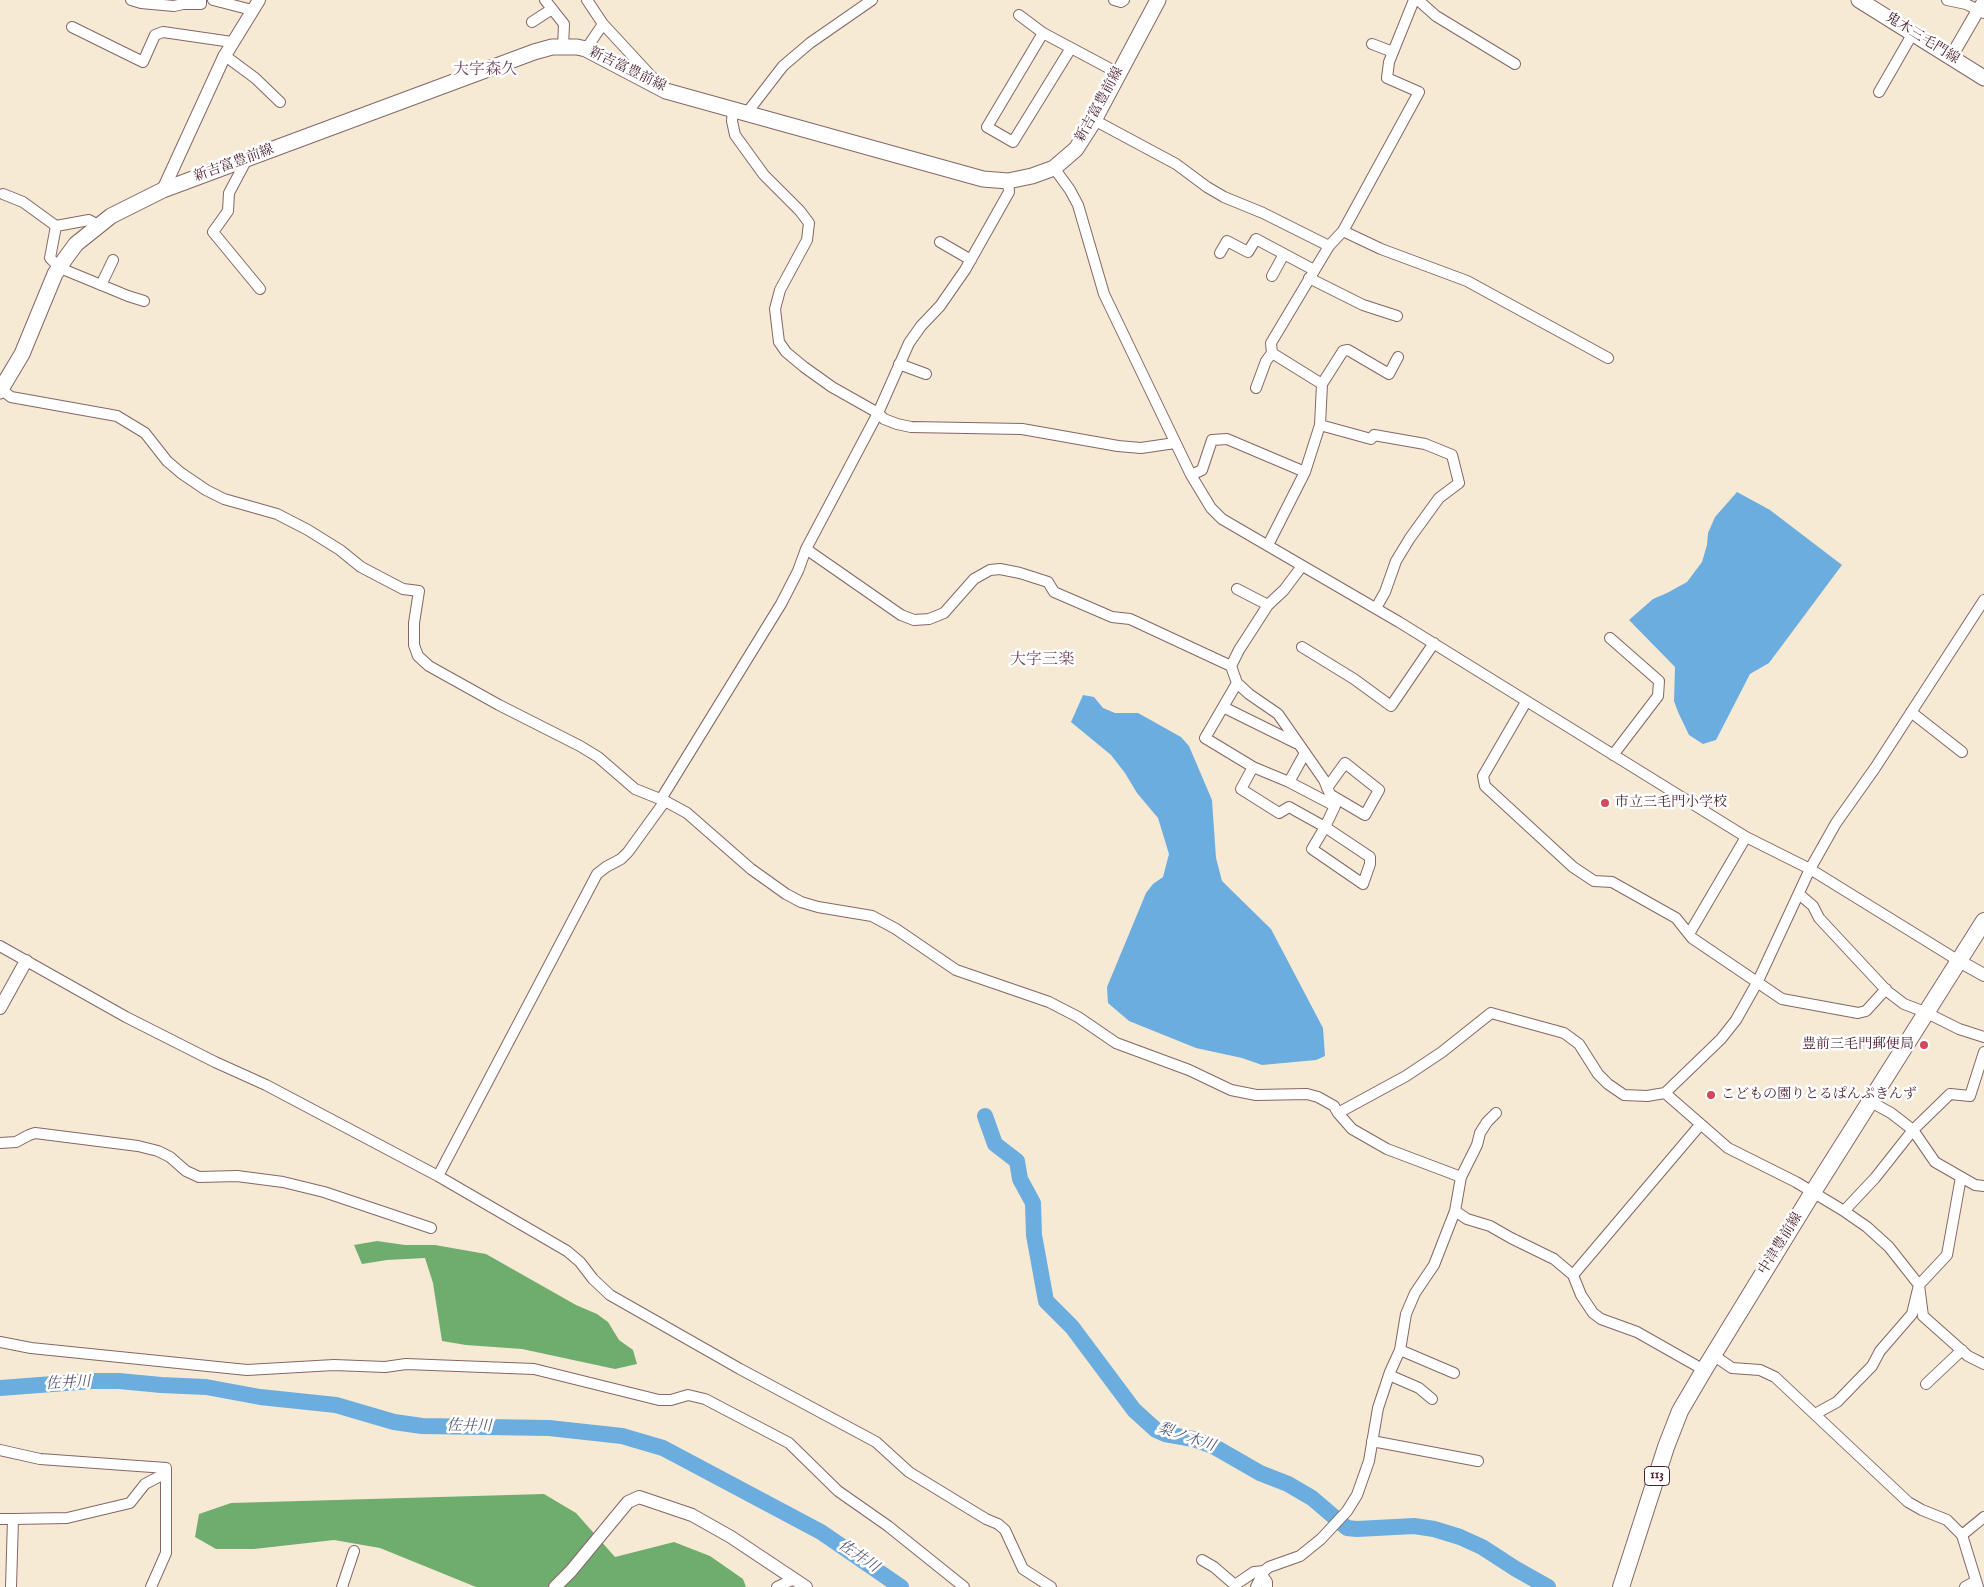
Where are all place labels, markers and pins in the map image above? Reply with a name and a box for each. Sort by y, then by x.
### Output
place label: 市立三毛門小学校 [1615,795,1727,811]
marker: 市立三毛門小学校 [1599,797,1611,809]
place label: 豊前三毛門郵便局 [1802,1037,1914,1053]
marker: 豊前三毛門郵便局 [1918,1039,1930,1051]
place label: こどもの園りとるぱんぷきんず [1721,1087,1917,1103]
marker: こどもの園りとるぱんぷきんず [1705,1089,1717,1101]

